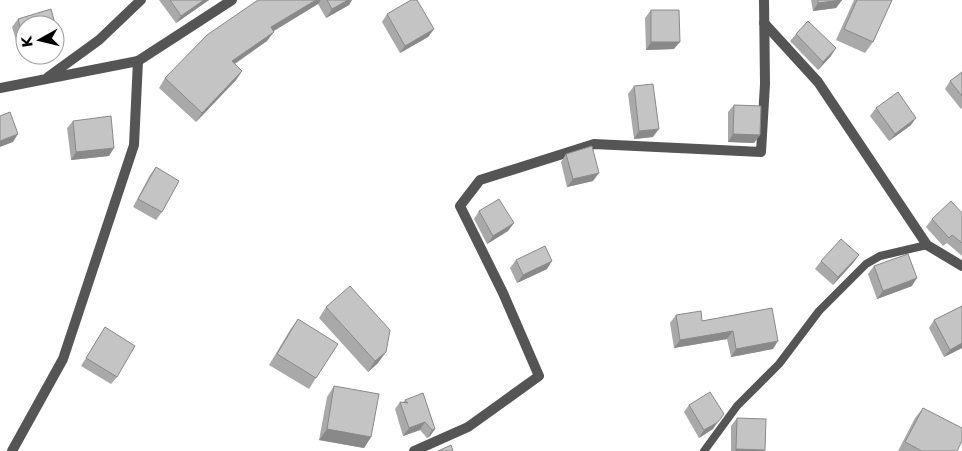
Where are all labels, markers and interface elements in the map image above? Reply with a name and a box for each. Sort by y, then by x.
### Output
north arrow [15,15,65,65]
text: K [18,34,36,48]

